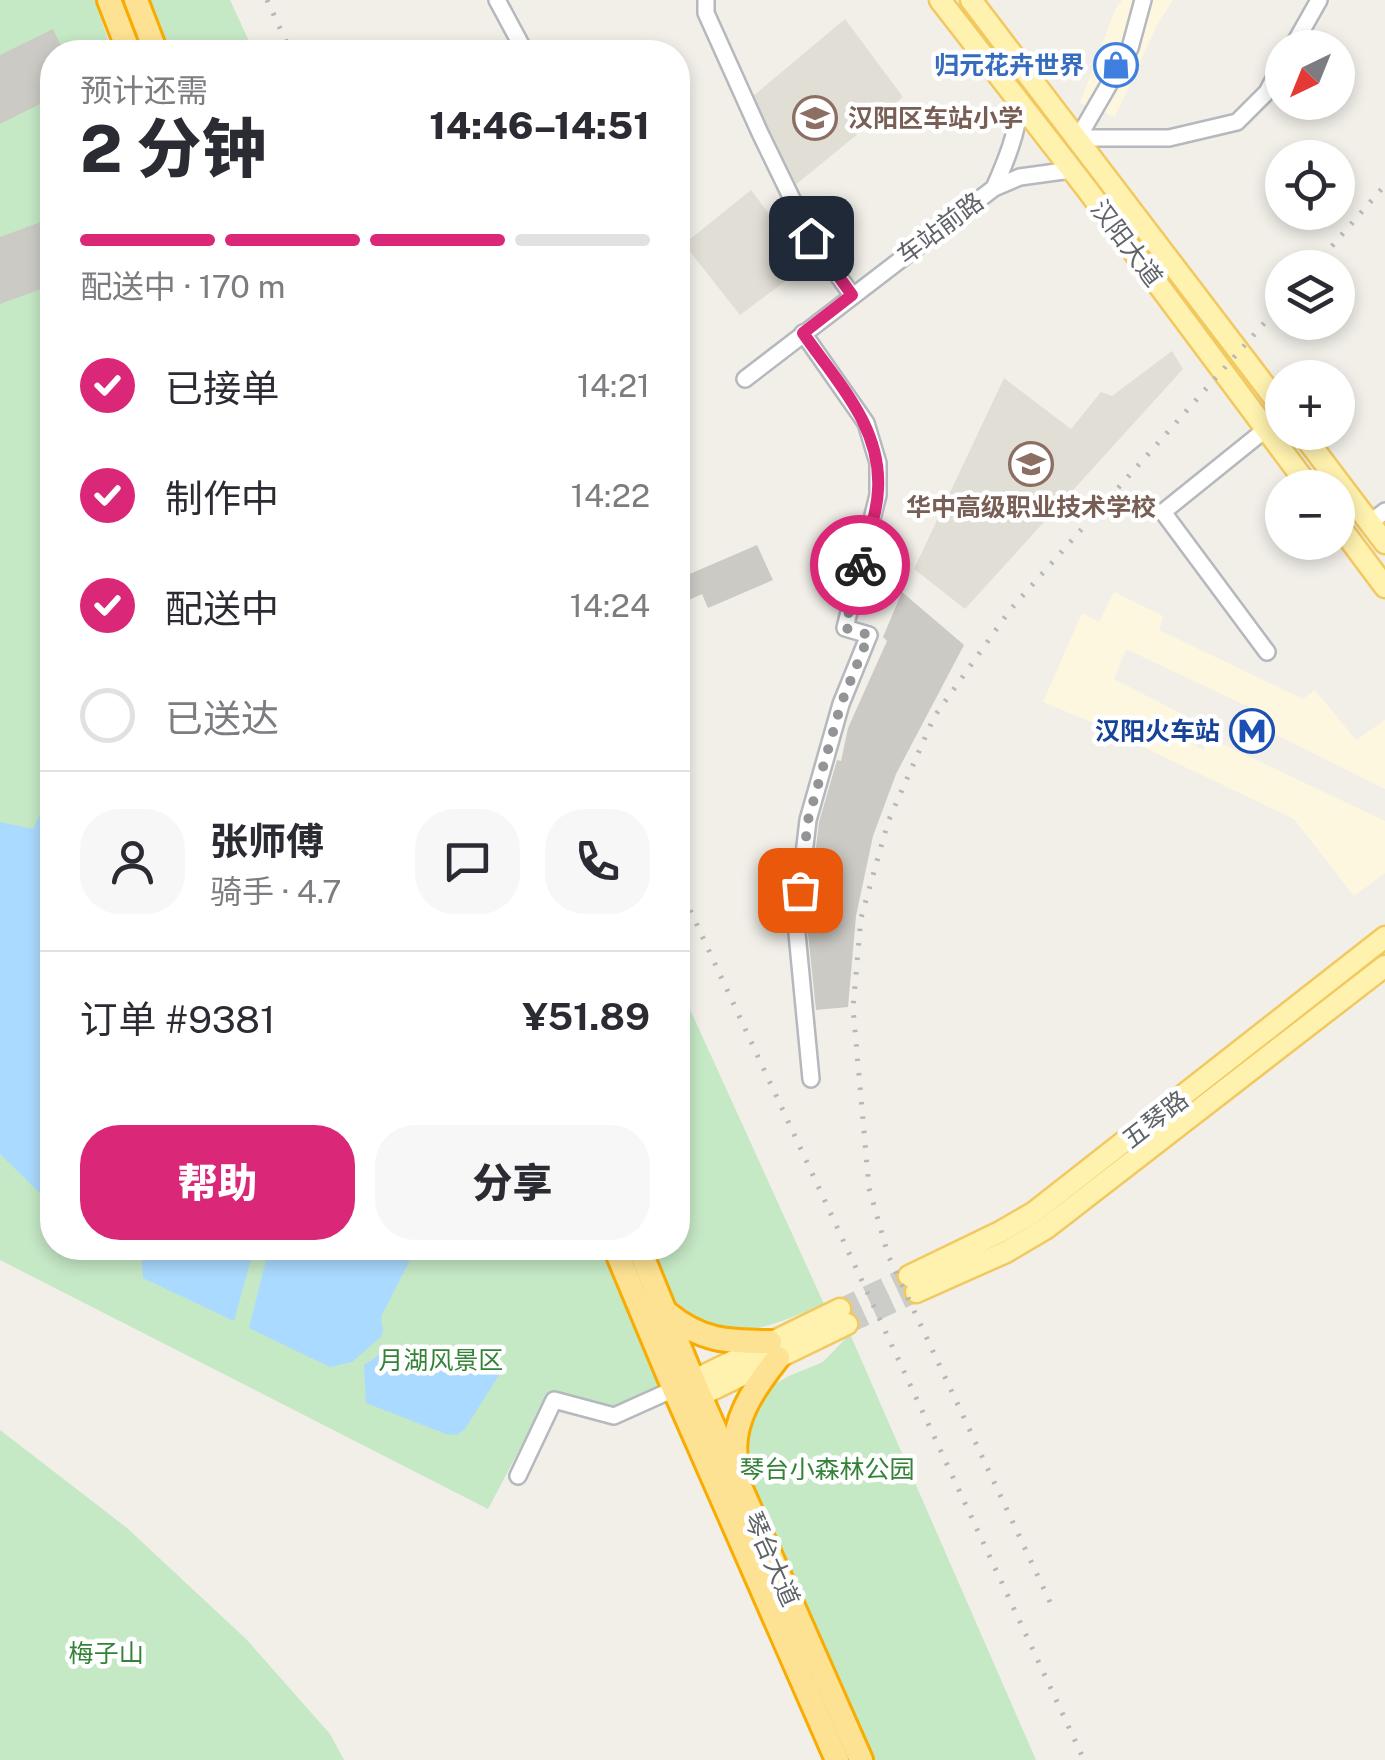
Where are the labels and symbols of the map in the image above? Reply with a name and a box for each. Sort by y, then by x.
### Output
north arrow [1265,30,1355,120]
shop icon: 归元花卉世界 [1093,42,1139,88]
place label: 归元花卉世界 [934,50,1084,80]
school or university icon: 汉阳区车站小学 [792,95,838,141]
place label: 汉阳区车站小学 [848,103,1023,133]
street label: 车站前路 [891,186,989,270]
street label: 汉阳大道 [1085,194,1169,292]
pin [769,196,854,281]
school or university icon: 华中高级职业技术学校 [1008,441,1054,487]
place label: 华中高级职业技术学校 [906,492,1156,522]
courier [810,515,910,615]
metro station icon: 汉阳火车站 [1229,708,1275,754]
place label: 汉阳火车站 [1095,716,1220,746]
pin [758,848,843,933]
street label: 五琴路 [1116,1084,1194,1154]
park label: 月湖风景区 [378,1345,504,1375]
park label: 琴台小森林公园 [739,1454,915,1484]
street label: 琴台大道 [738,1507,806,1611]
park label: 梅子山 [68,1638,144,1668]

